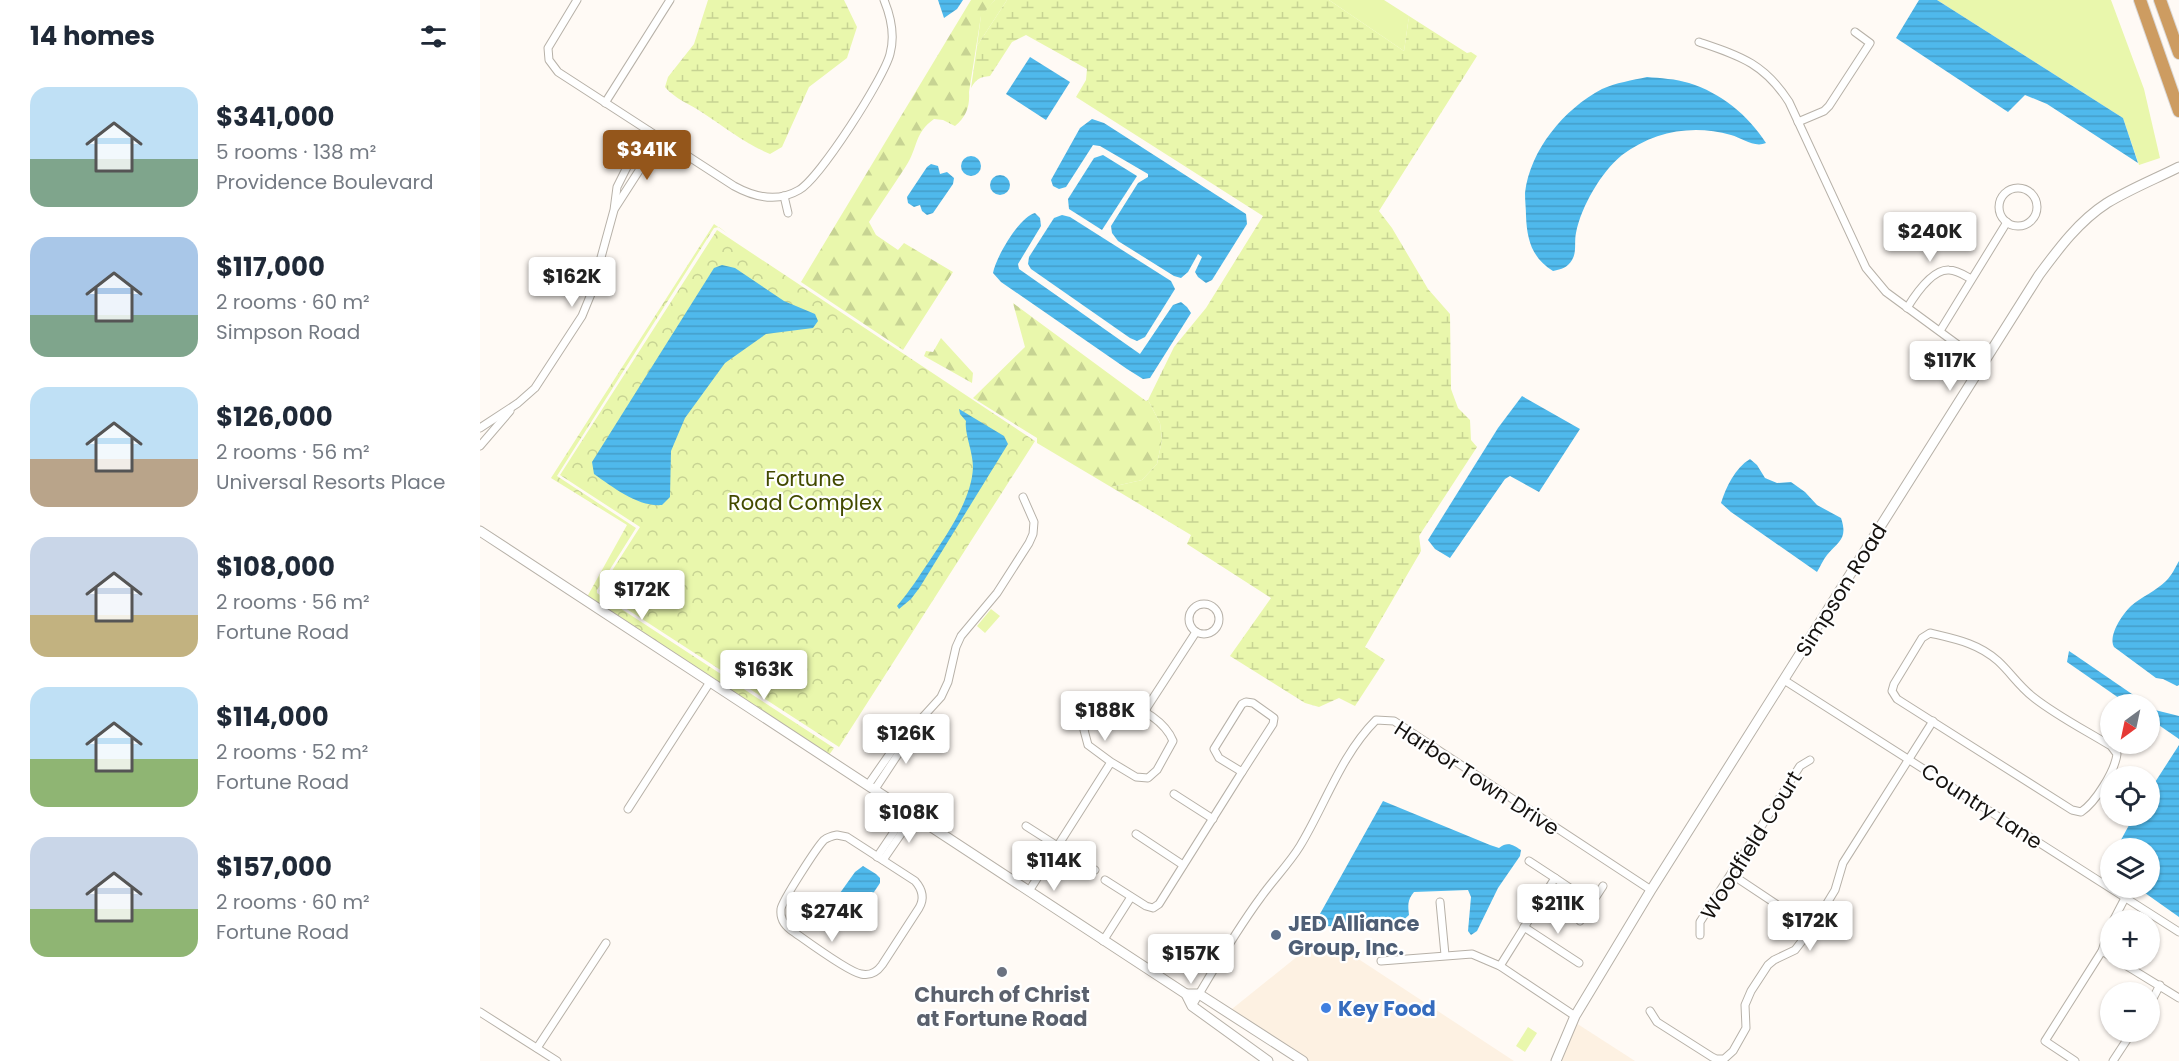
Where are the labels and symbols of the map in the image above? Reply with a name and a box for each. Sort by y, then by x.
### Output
pin: $341K [605,130,689,181]
pin: $240K [1888,212,1972,263]
pin: $162K [530,257,614,308]
pin: $117K [1908,341,1992,392]
park label: Fortune Road Complex [728,464,882,517]
street label: Simpson Road [1789,518,1893,662]
pin: $172K [600,570,684,621]
pin: $163K [722,650,806,701]
pin: $188K [1063,691,1147,742]
north arrow [2100,694,2160,754]
pin: $126K [864,714,948,765]
street label: Harbor Town Drive [1389,714,1565,842]
street label: Country Lane [1916,756,2048,856]
street label: Woodfield Court [1694,765,1808,925]
pin: $108K [867,793,951,844]
pin: $114K [1012,841,1096,892]
pin: $211K [1516,884,1600,935]
pin: $274K [790,892,874,943]
pin: $172K [1768,901,1852,952]
place label: JED Alliance Group, Inc. [1288,909,1419,962]
marker: JED Alliance Group, Inc. [1269,928,1283,942]
pin: $157K [1149,934,1233,985]
marker: Church of Christ at Fortune Road [995,965,1009,979]
place label: Church of Christ at Fortune Road [914,980,1090,1033]
place label: Key Food [1338,994,1436,1023]
marker: Key Food [1319,1001,1333,1015]

